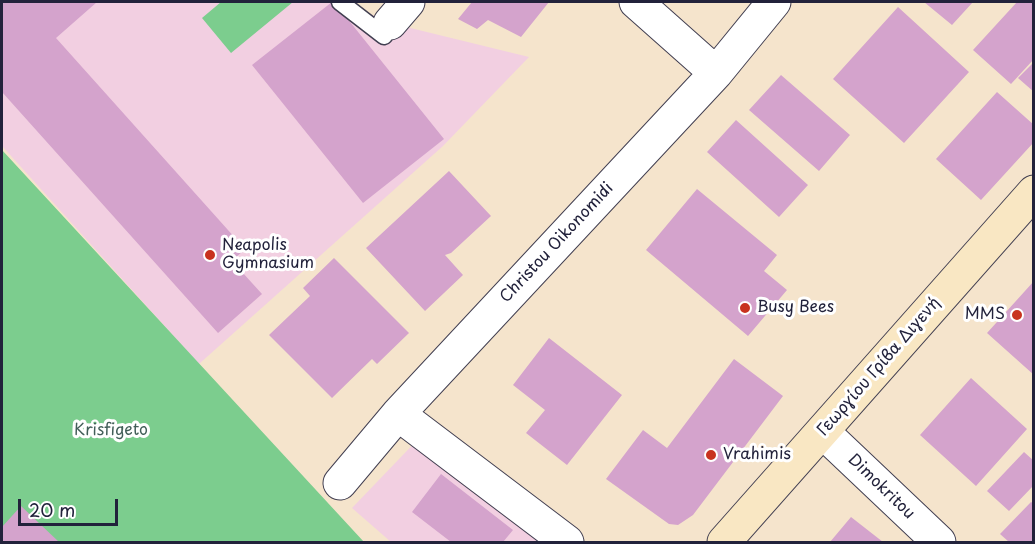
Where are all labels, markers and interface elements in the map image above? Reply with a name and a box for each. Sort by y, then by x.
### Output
street label: Christou Oikonomidi [496,179,618,307]
place label: Neapolis Gymnasium [222,236,314,274]
marker: Neapolis Gymnasium [203,248,217,262]
street label: Γεωργίου Γρίβα Διγενή [814,294,944,440]
place label: Busy Bees [757,298,834,318]
marker: Busy Bees [738,301,752,315]
place label: MMS [965,305,1005,325]
marker: MMS [1010,308,1024,322]
park label: Krisfigeto [74,421,148,441]
place label: Vrahimis [723,445,791,465]
marker: Vrahimis [704,448,718,462]
street label: Dimokritou [844,450,918,524]
scale bar [21,487,122,525]
text: 20 m [29,496,75,523]

